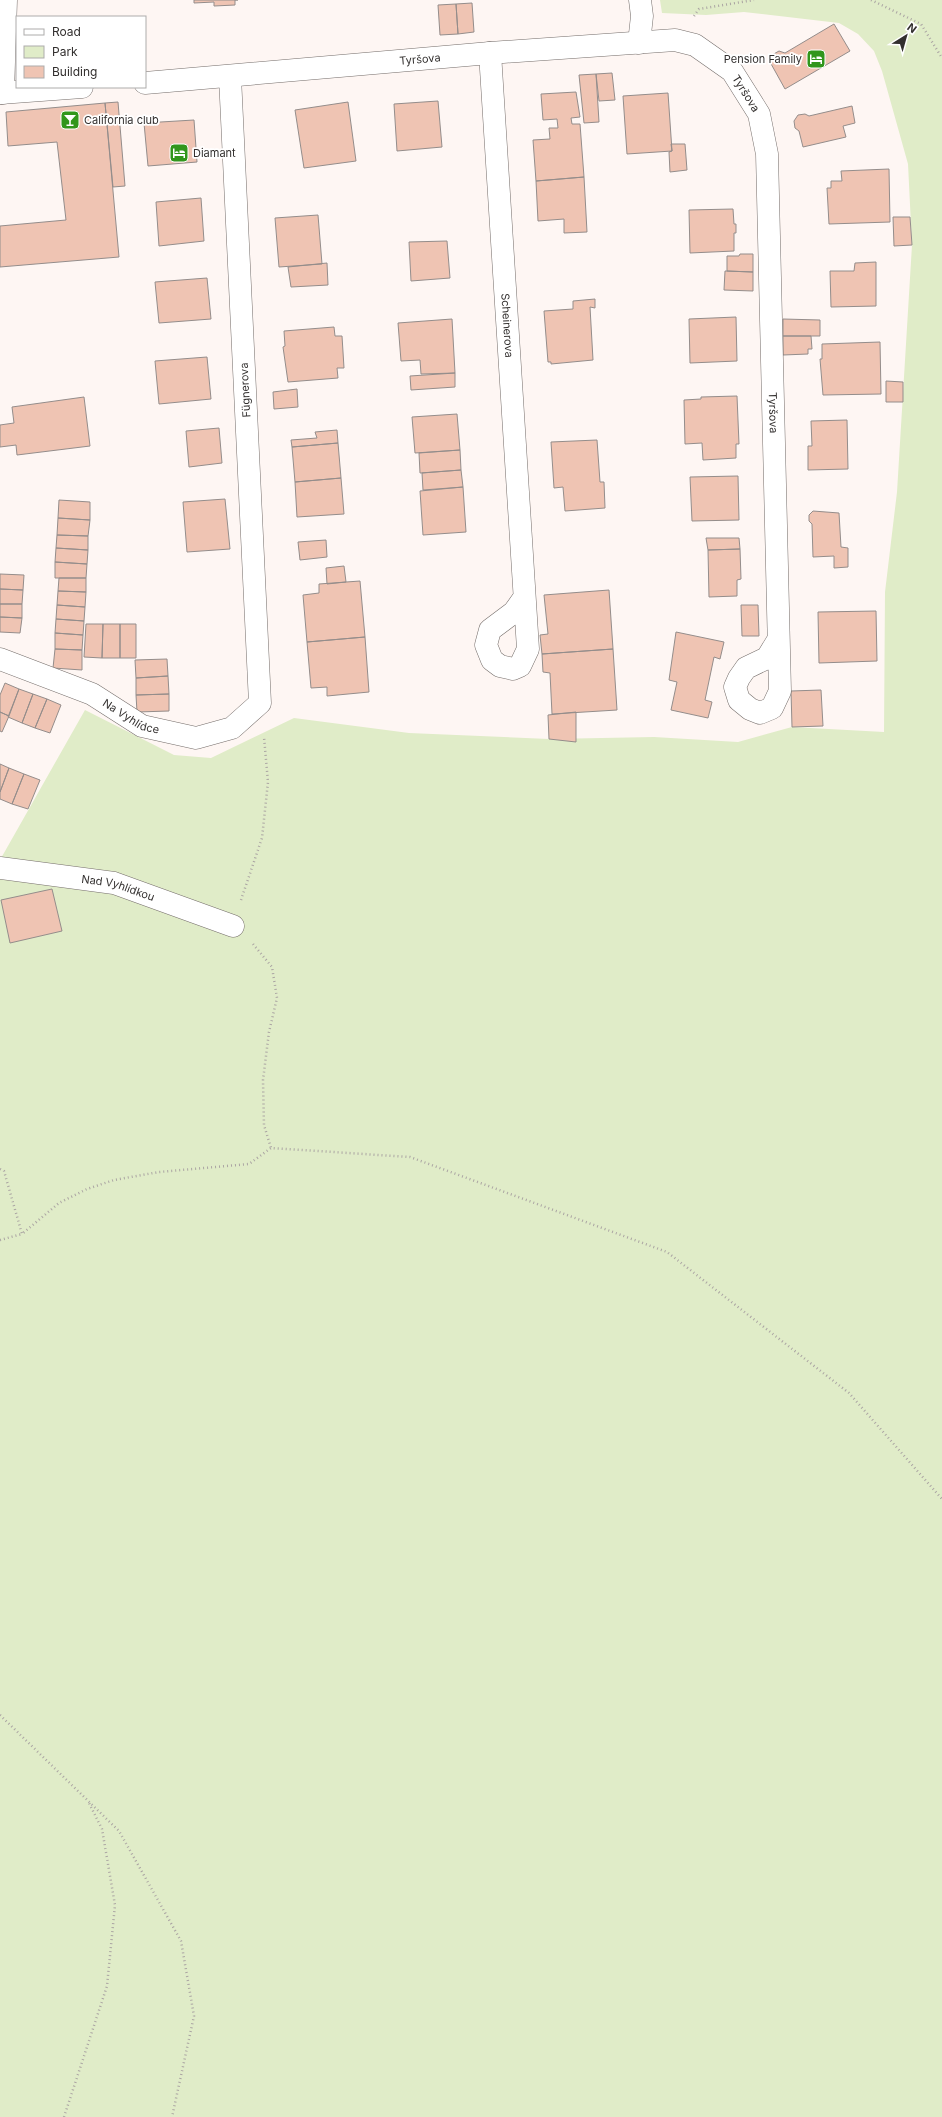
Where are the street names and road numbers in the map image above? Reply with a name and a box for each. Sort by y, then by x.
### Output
street label: Tyršova [399,50,441,68]
street label: Tyršova [729,72,763,115]
street label: Scheinerova [498,293,516,358]
street label: Fügnerova [237,362,253,418]
street label: Tyršova [766,392,781,434]
street label: Na Vyhlídce [100,696,161,737]
street label: Nad Vyhlídkou [81,872,157,904]

